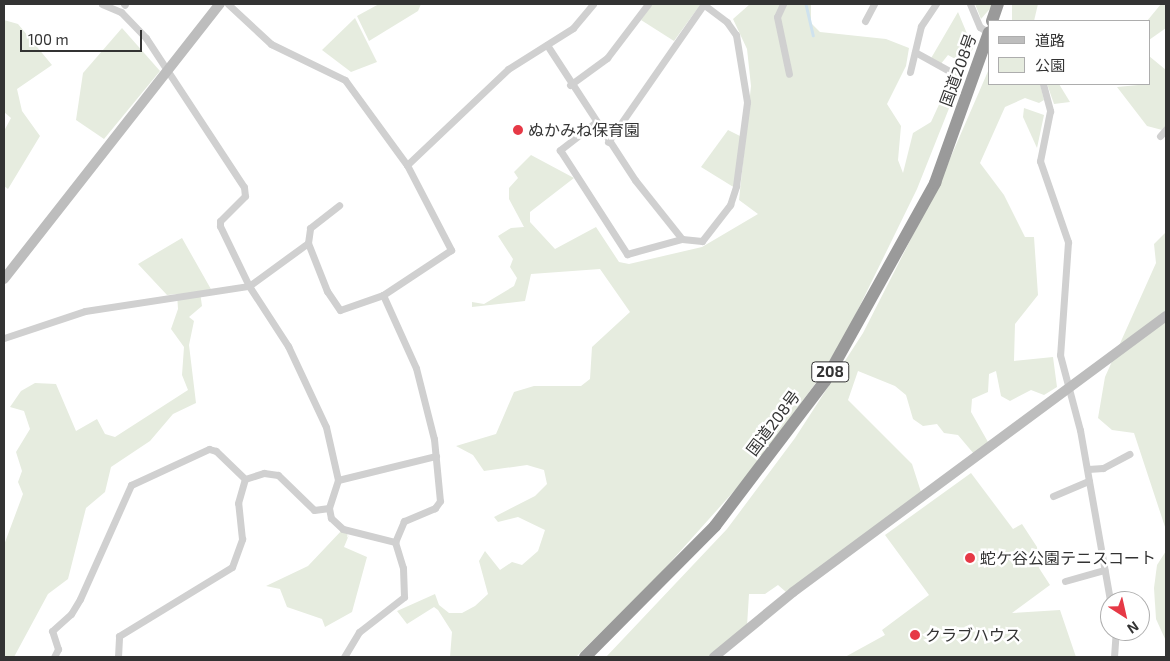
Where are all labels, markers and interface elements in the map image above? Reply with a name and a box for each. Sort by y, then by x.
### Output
scale bar [22,20,145,52]
legend [988,20,1150,85]
text: 100 m [28,30,69,48]
street label: 国道208号 [936,31,980,109]
text: 道路 [1035,31,1065,49]
text: 公園 [1035,56,1065,74]
place label: ぬかみね保育園 [528,120,640,140]
marker: ぬかみね保育園 [512,124,524,136]
road number: 208 [810,360,850,384]
street label: 国道208号 [742,387,804,459]
place label: 蛇ケ谷公園テニスコート [980,548,1156,568]
marker: 蛇ケ谷公園テニスコート [964,552,976,564]
north arrow [1100,591,1150,641]
text: N [1124,618,1142,638]
place label: クラブハウス [925,625,1021,645]
marker: クラブハウス [909,629,921,641]

